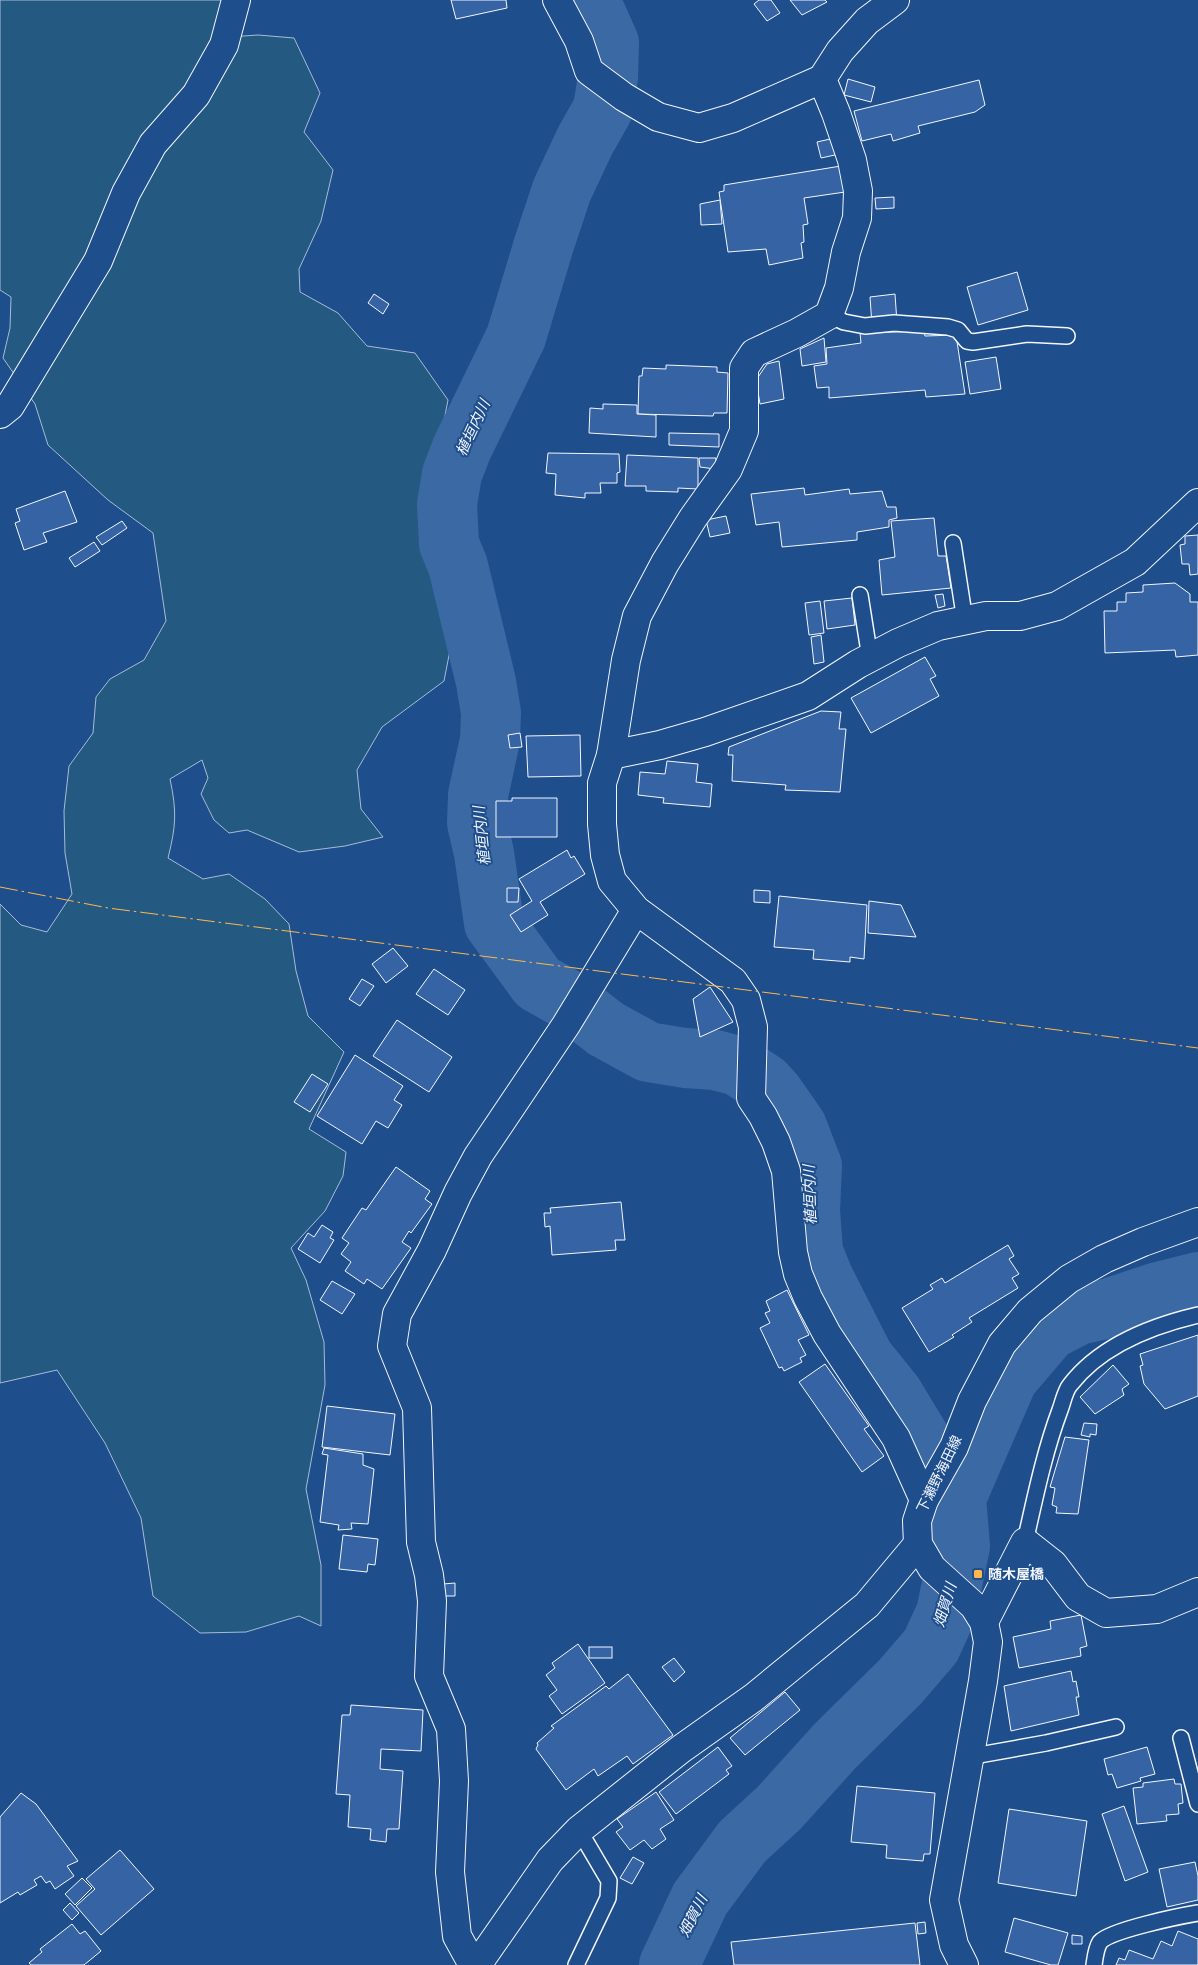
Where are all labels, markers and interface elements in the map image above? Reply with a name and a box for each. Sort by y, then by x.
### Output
water label: 植垣内川 [451,395,496,459]
water label: 植垣内川 [469,803,495,867]
water label: 植垣内川 [799,1163,821,1225]
street label: 下瀬野海田線 [912,1432,966,1516]
place label: 随木屋橋 [988,1565,1044,1584]
marker: 随木屋橋 [972,1568,984,1580]
water label: 畑賀川 [929,1579,962,1629]
water label: 畑賀川 [674,1890,713,1941]

